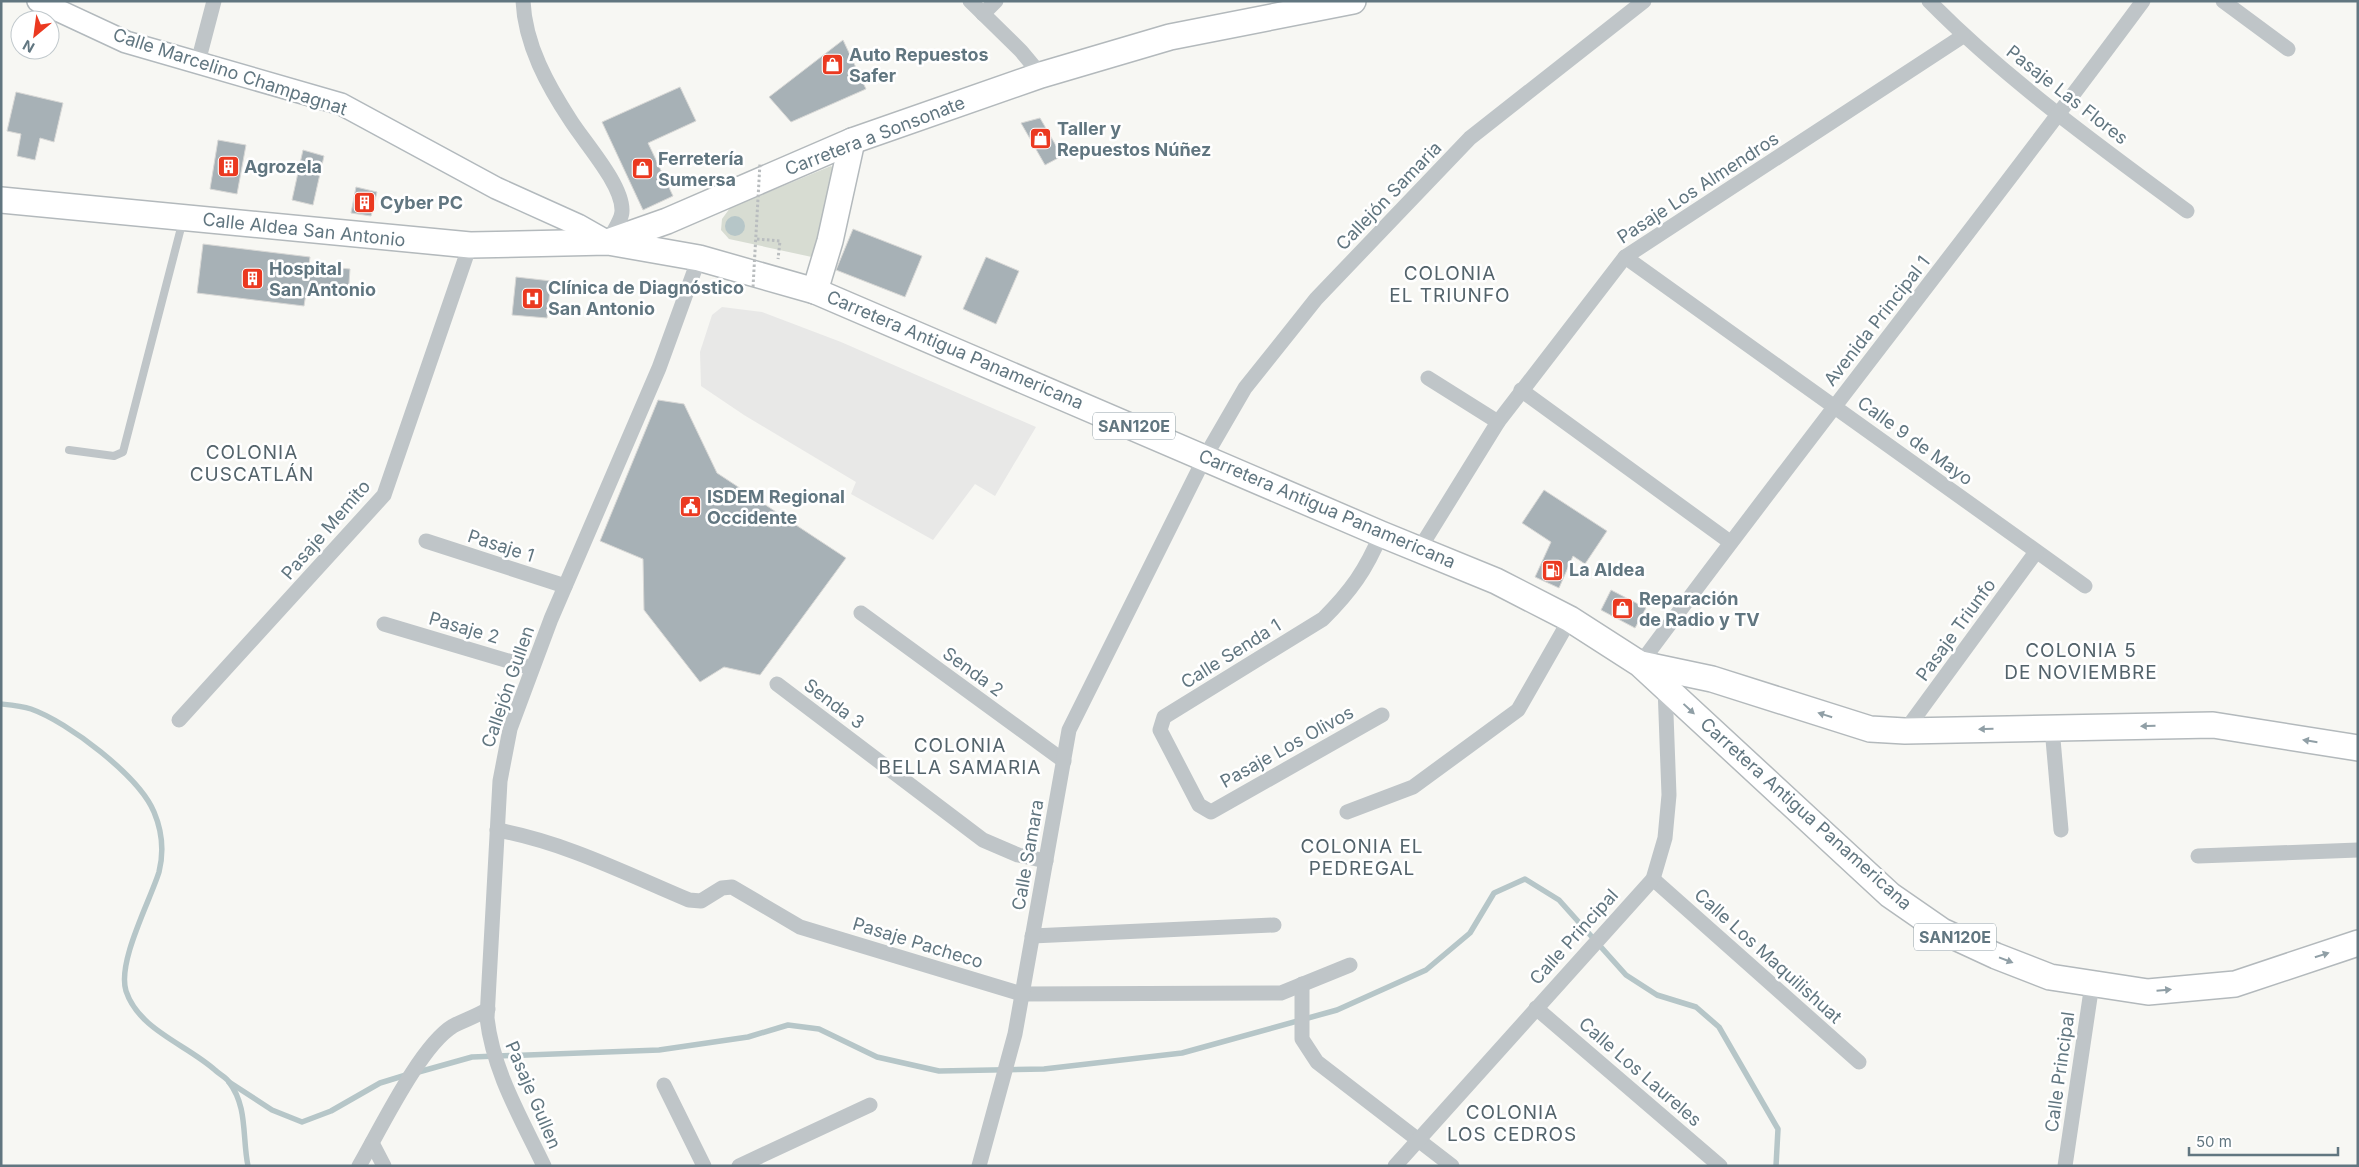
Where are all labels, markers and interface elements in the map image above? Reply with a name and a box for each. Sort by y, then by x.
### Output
north arrow [10,10,60,60]
street label: Calle Marcelino Champagnat [110,24,350,119]
text: N [20,37,37,57]
street label: Pasaje Las Flores [2002,41,2132,149]
place label: Auto Repuestos Safer [849,44,989,86]
shop icon: Auto Repuestos Safer [821,53,845,77]
street label: Carretera a Sonsonate [782,92,968,180]
place label: Taller y Repuestos Núñez [1057,118,1211,160]
shop icon: Taller y Repuestos Núñez [1029,127,1053,151]
street label: Pasaje Los Almendros [1613,128,1782,248]
street label: Callejón Samaria [1332,137,1446,254]
place label: Ferretería Sumersa [658,148,744,190]
building icon: Agrozela [216,155,240,179]
place label: Agrozela [244,156,322,177]
shop icon: Ferretería Sumersa [630,157,654,181]
building icon: Cyber PC [352,191,376,215]
place label: Cyber PC [380,192,463,213]
street label: Calle Aldea San Antonio [202,208,407,251]
street label: Avenida Principal 1 [1819,252,1934,390]
place label: Hospital San Antonio [269,258,376,300]
district label: COLONIA EL TRIUNFO [1389,262,1511,307]
building icon: Hospital San Antonio [241,267,265,291]
place label: Clínica de Diagnóstico San Antonio [548,277,744,319]
hospital icon: Clínica de Diagnóstico San Antonio [520,286,544,310]
street label: Carretera Antigua Panamericana [824,286,1087,413]
street label: Calle 9 de Mayo [1854,392,1977,489]
road number: SAN120E [1093,412,1175,440]
district label: COLONIA CUSCATLÁN [190,441,314,486]
street label: Carretera Antigua Panamericana [1196,445,1459,572]
street label: Pasaje Memito [277,476,374,584]
place label: ISDEM Regional Occidente [707,486,845,528]
public building icon: ISDEM Regional Occidente [679,495,703,519]
street label: Pasaje 1 [465,525,537,566]
fuel station icon: La Aldea [1541,558,1565,582]
place label: La Aldea [1569,559,1645,580]
street label: Pasaje Triunfo [1911,574,2000,685]
place label: Reparación de Radio y TV [1639,588,1760,630]
shop icon: Reparación de Radio y TV [1611,597,1635,621]
street label: Pasaje 2 [427,607,502,648]
street label: Calle Senda 1 [1177,615,1285,693]
street label: Callejón Gullen [477,623,538,750]
district label: COLONIA 5 DE NOVIEMBRE [2004,639,2158,684]
street label: Senda 2 [939,643,1008,701]
street label: Senda 3 [800,674,869,733]
street label: Pasaje Los Olivos [1216,701,1357,792]
one-way arrow [1683,703,1695,715]
one-way arrow [1818,711,1833,719]
street label: Carretera Antigua Panamericana [1696,713,1916,914]
one-way arrow [2140,722,2156,730]
one-way arrow [1978,725,1994,733]
district label: COLONIA BELLA SAMARIA [879,734,1041,779]
one-way arrow [2301,736,2317,744]
street label: Calle Samara [1007,798,1048,912]
district label: COLONIA EL PEDREGAL [1300,835,1424,880]
street label: Calle Los Maquilishuat [1690,884,1846,1027]
street label: Calle Principal [1525,885,1622,989]
street label: Pasaje Pacheco [850,913,986,972]
road number: SAN120E [1914,924,1996,950]
one-way arrow [2314,951,2329,959]
one-way arrow [1999,956,2014,964]
one-way arrow [2156,986,2172,994]
street label: Calle Principal [2041,1010,2078,1133]
street label: Calle Los Laureles [1575,1013,1706,1130]
street label: Pasaje Gullen [501,1038,566,1152]
district label: COLONIA LOS CEDROS [1447,1101,1577,1146]
scale bar [2189,1124,2338,1156]
text: 50 m [2196,1132,2232,1151]

